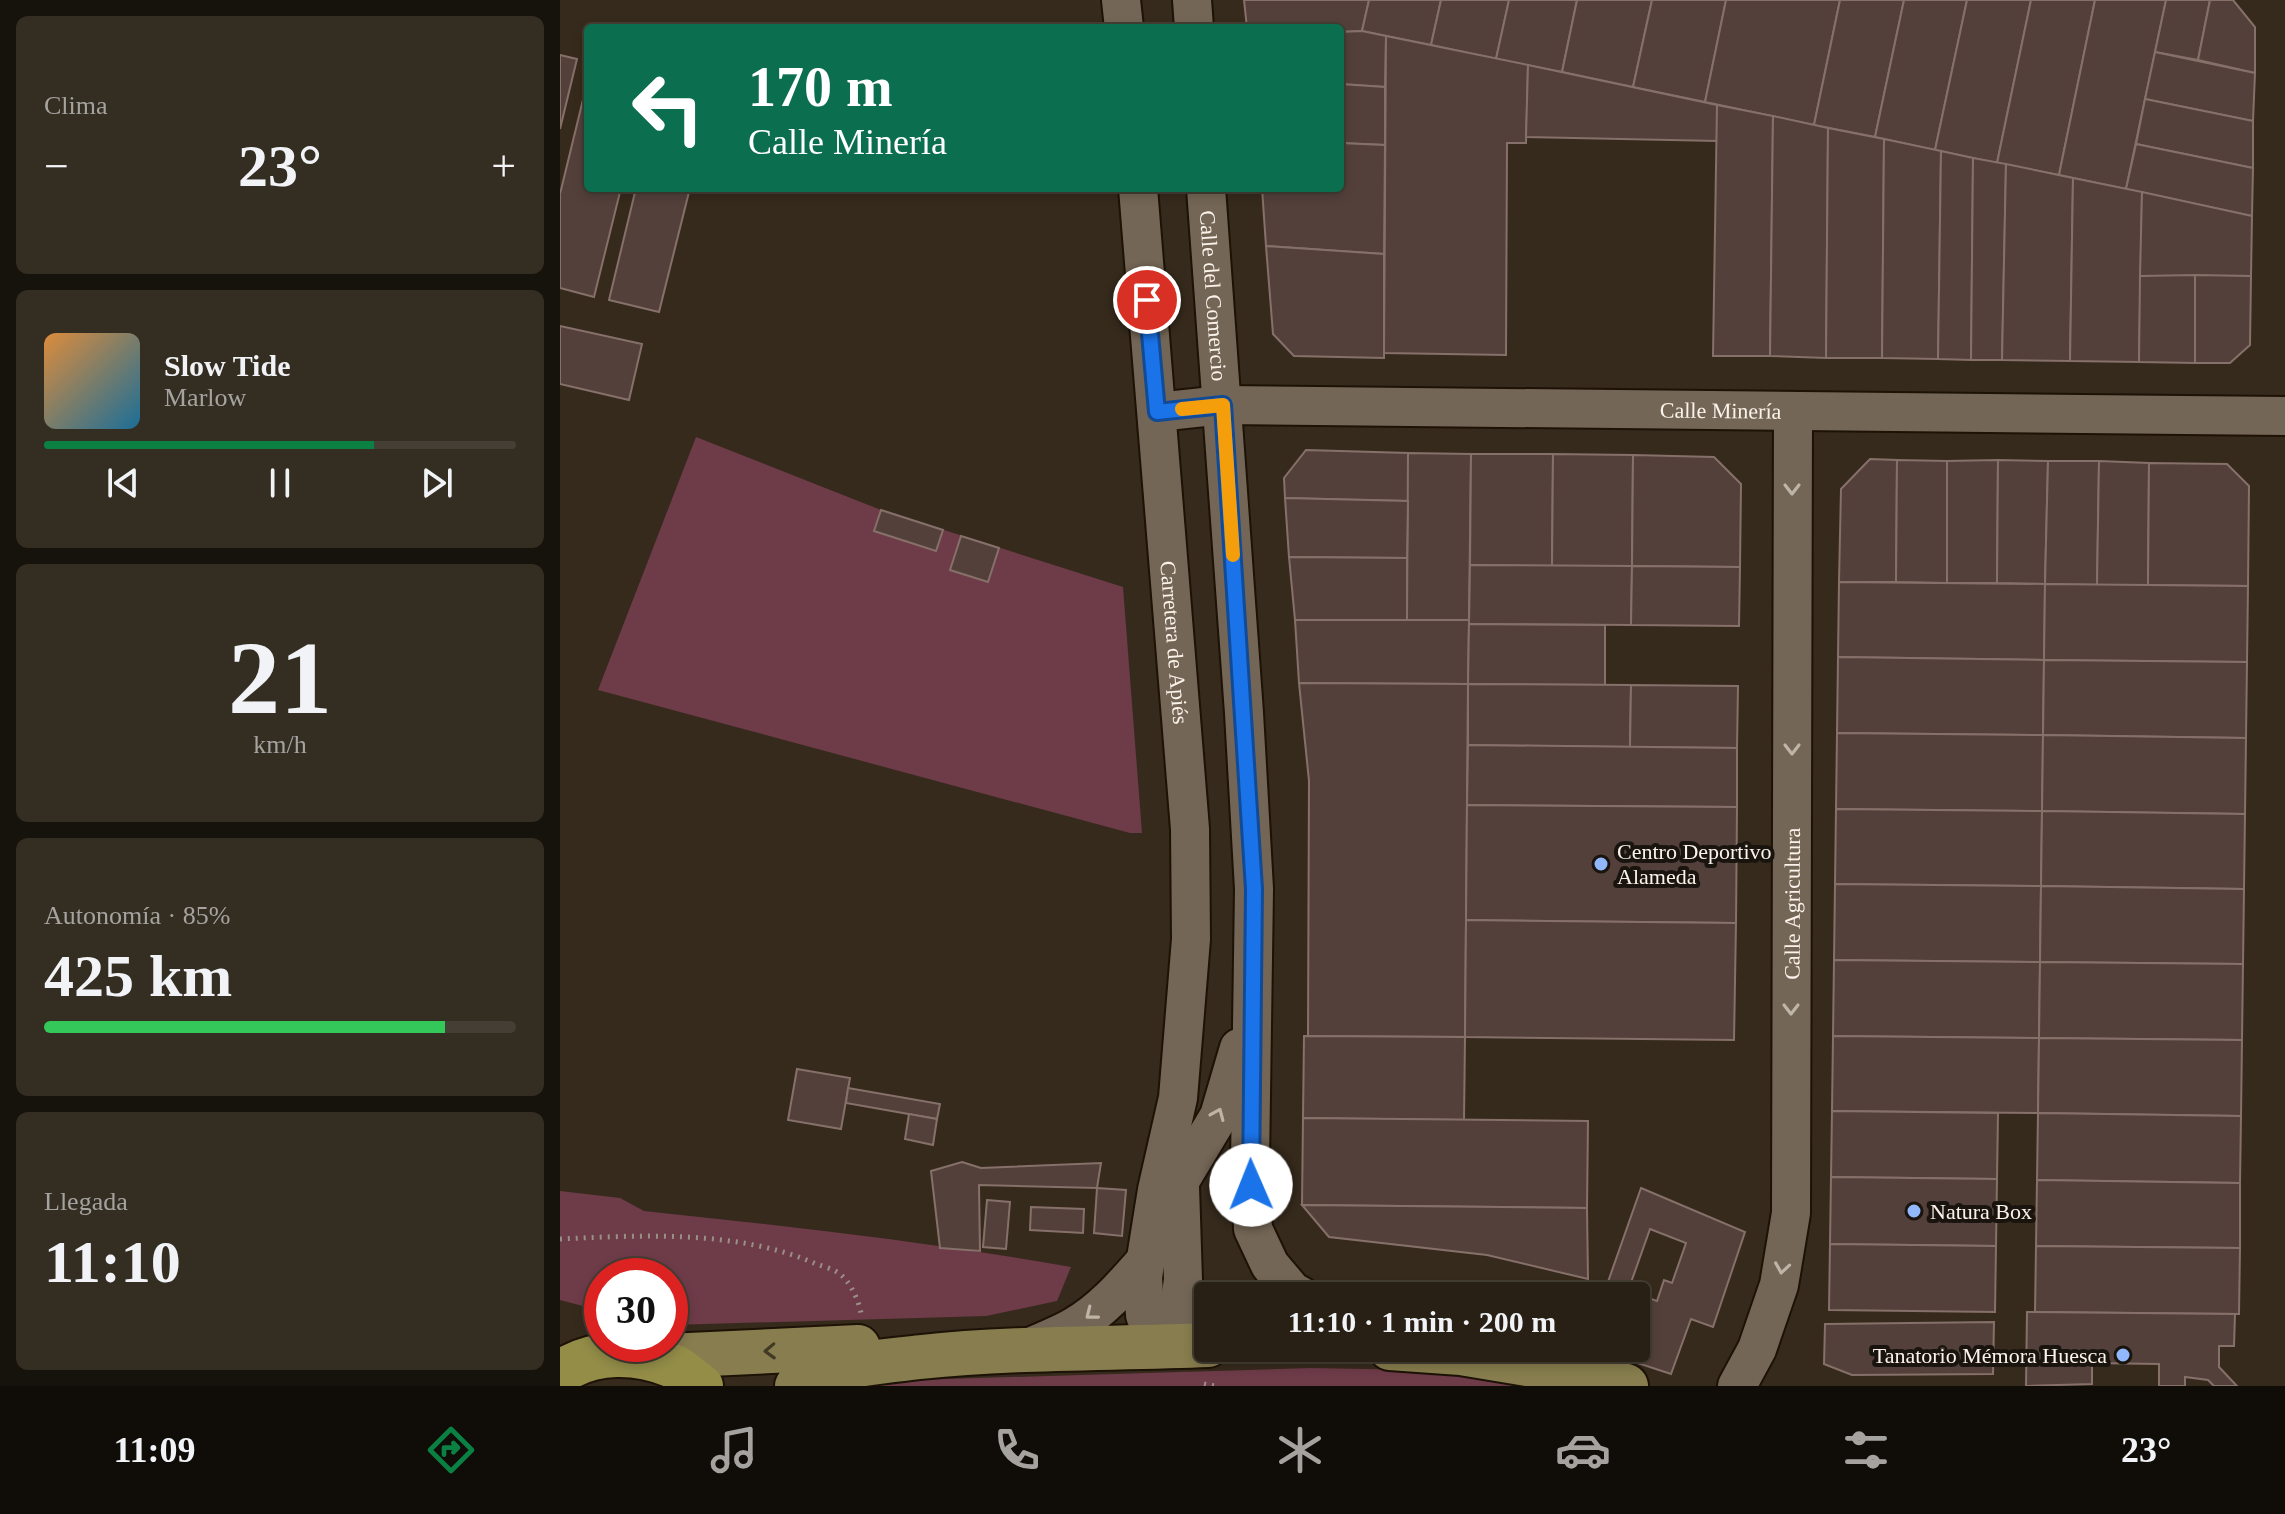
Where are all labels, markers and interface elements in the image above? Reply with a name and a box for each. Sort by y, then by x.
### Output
icon: left [616,56,720,160]
text: 170 m [748,56,893,118]
text: Clima [44,91,108,120]
text: Calle Minería [748,122,947,162]
text: 23° [238,133,322,199]
text: − [44,142,69,191]
text: + [491,142,516,191]
street label: Calle del Comercio [1195,209,1232,382]
pin [1113,266,1181,334]
icon: arrive [1125,278,1169,322]
text: Slow Tide [164,349,290,382]
text: Marlow [164,383,246,412]
street label: Calle Minería [1660,398,1782,424]
icon: previous [101,461,145,505]
icon: pause [258,461,302,505]
icon: next [415,461,459,505]
one-way arrow [1783,483,1801,496]
street label: Carretera de Apiés [1155,560,1193,725]
text: 21 [228,620,332,735]
text: km/h [253,730,307,759]
one-way arrow [1783,743,1801,756]
street label: Calle Agricultura [1780,827,1805,980]
place label: Centro Deportivo Alameda [1617,839,1772,889]
marker: Centro Deportivo Alameda [1592,855,1610,873]
text: Autonomía · 85% [44,901,230,930]
text: 425 km [44,943,232,1009]
one-way arrow [1782,1003,1800,1016]
one-way arrow [1208,1107,1224,1122]
position arrow [1209,1143,1293,1227]
text: Llegada [44,1187,128,1216]
place label: Natura Box [1930,1199,2032,1224]
marker: Natura Box [1905,1202,1923,1220]
text: 11:10 [44,1229,181,1295]
speed limit sign: 30 [584,1258,688,1362]
one-way arrow [1774,1261,1791,1275]
one-way arrow [1085,1305,1100,1319]
text: 11:10 · 1 min · 200 m [1288,1305,1556,1338]
one-way arrow [763,1342,776,1359]
place label: Tanatorio Mémora Huesca [1873,1343,2107,1368]
marker: Tanatorio Mémora Huesca [2114,1346,2132,1364]
icon: directions [423,1422,479,1478]
icon: music [706,1422,762,1478]
icon: phone [989,1422,1045,1478]
icon: climate [1272,1422,1328,1478]
icon: car [1555,1422,1611,1478]
icon: filters [1838,1422,1894,1478]
text: 11:09 [114,1430,196,1470]
text: 23° [2121,1430,2171,1470]

